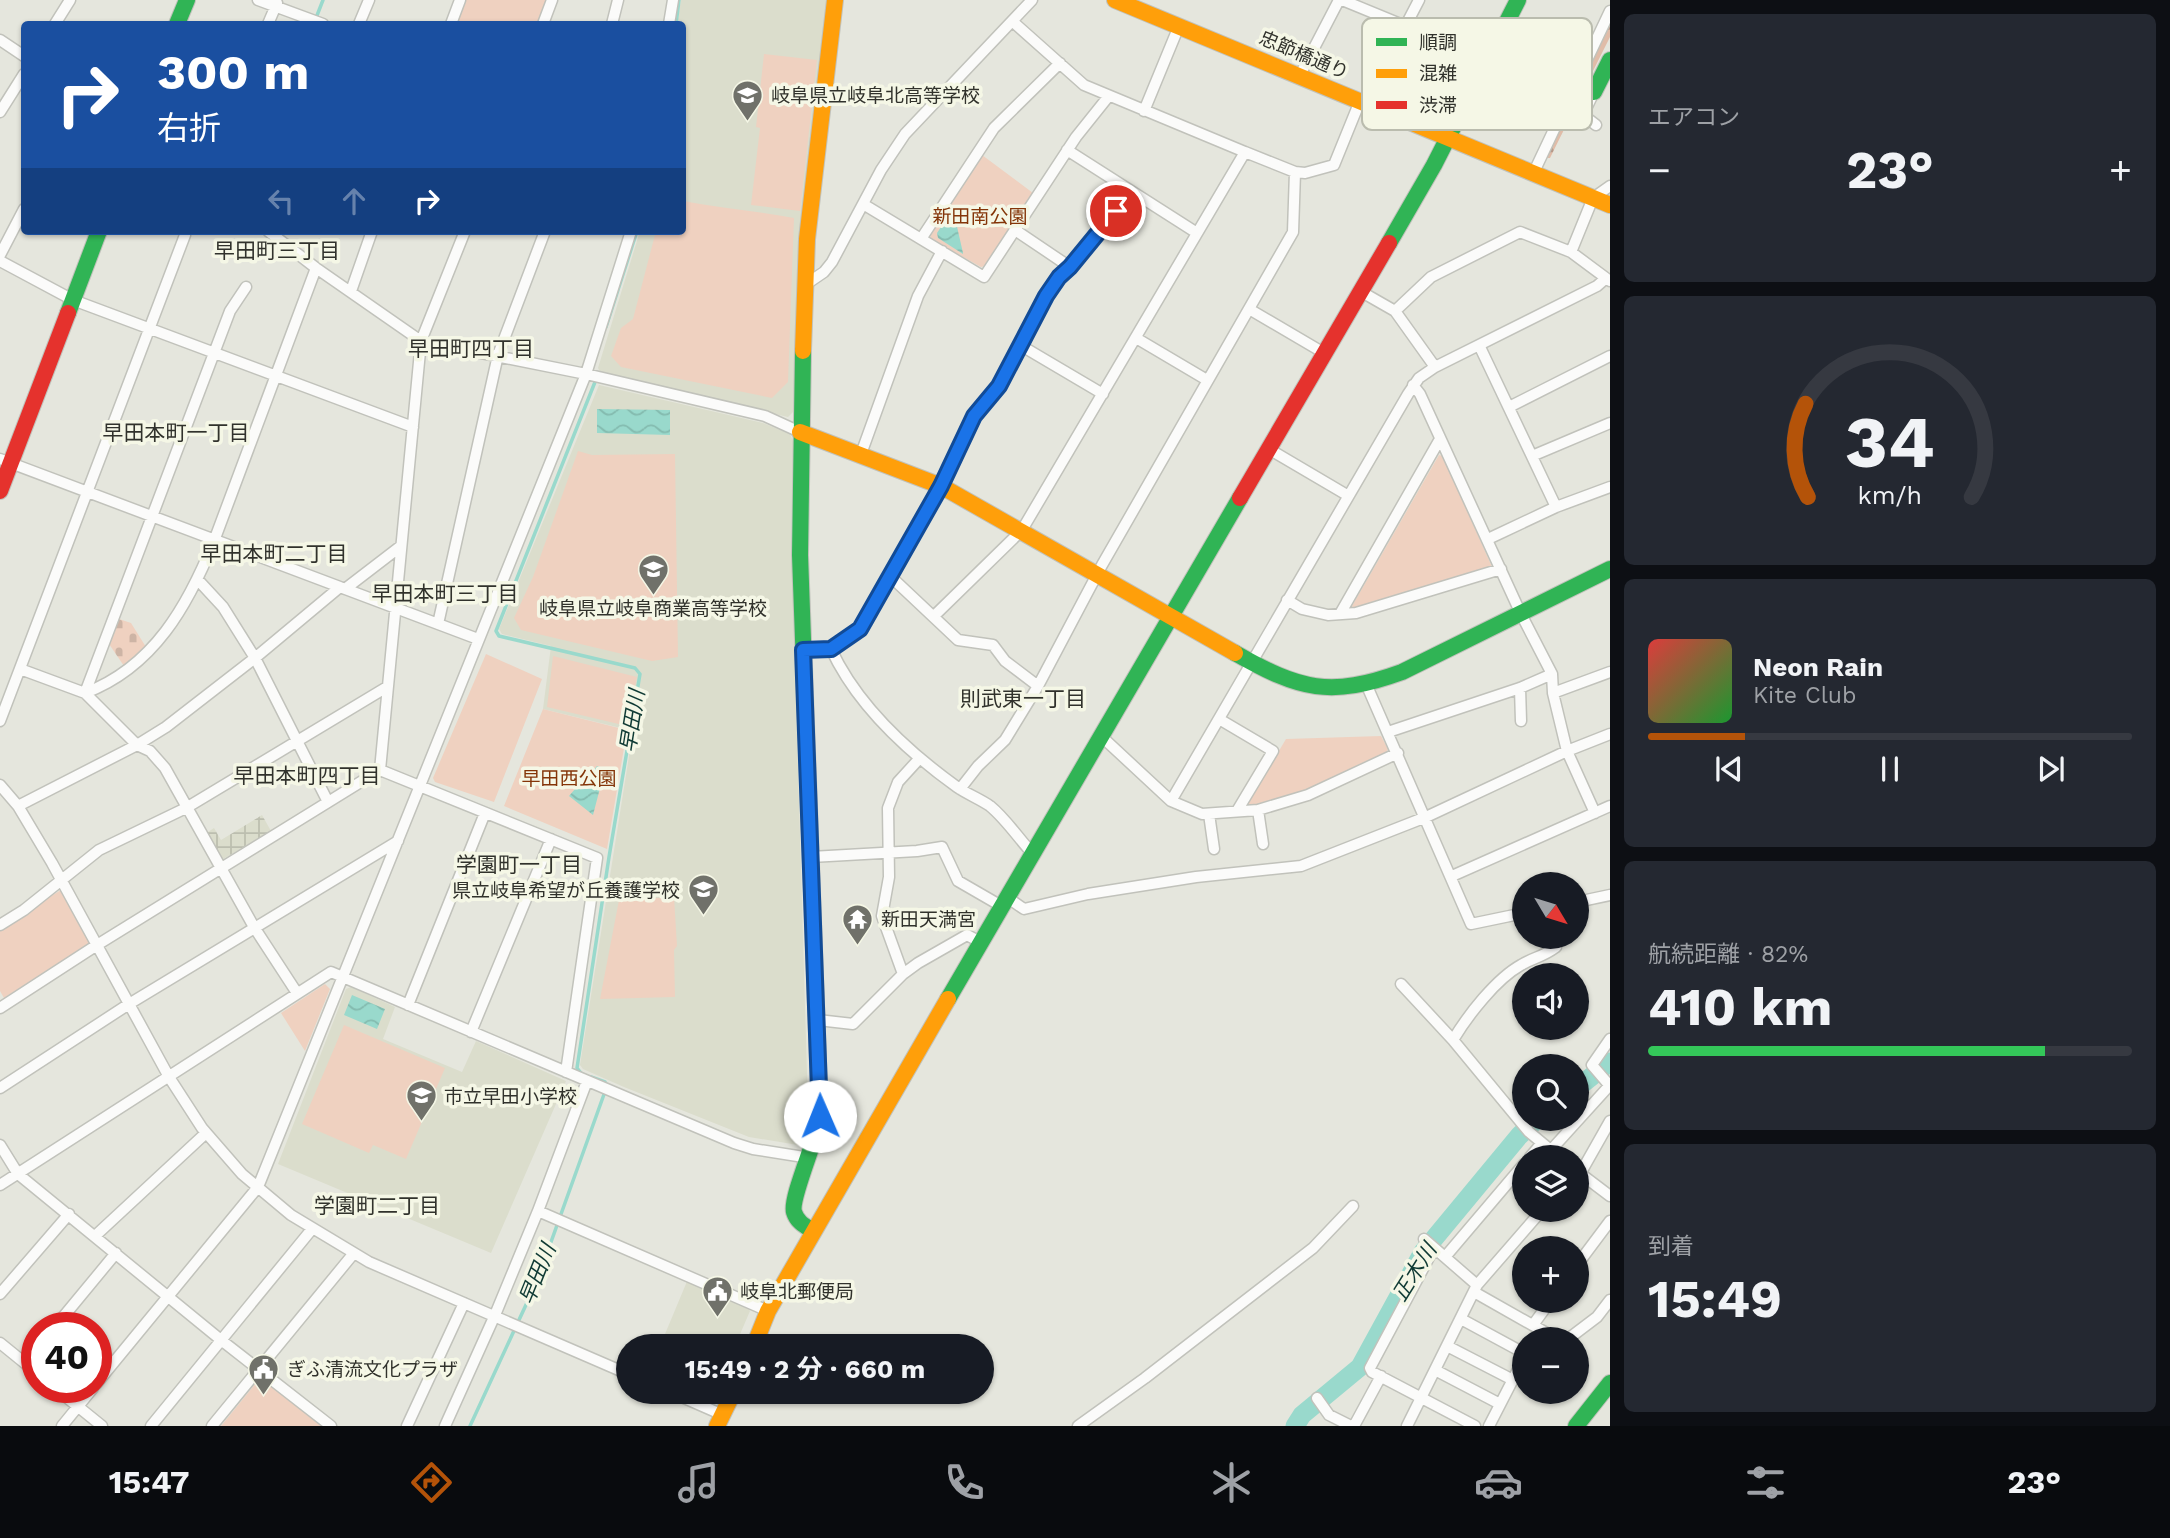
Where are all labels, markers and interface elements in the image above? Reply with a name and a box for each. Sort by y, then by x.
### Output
legend [1362,18,1592,130]
street label: 忠節橋通り [1256,26,1352,84]
text: 順調 [1419,31,1457,54]
text: 300 m [157,43,309,101]
icon: right [42,49,133,140]
text: 混雑 [1419,62,1457,85]
school or university icon: 岐阜県立岐阜北高等学校 [731,78,765,122]
place label: 岐阜県立岐阜北高等学校 [771,84,980,107]
text: 渋滞 [1419,94,1457,117]
text: エアコン [1648,104,1740,131]
text: 右折 [157,109,221,147]
text: 23° [1846,140,1934,201]
text: − [1648,148,1671,192]
text: + [2109,148,2132,192]
pin [1086,181,1146,241]
icon: left [262,182,300,220]
icon: ahead [335,182,373,220]
icon: right [408,182,446,220]
icon: arrive [1097,192,1135,230]
park label: 新田南公園 [932,205,1028,228]
district label: 早田町三丁目 [214,238,340,263]
district label: 早田町四丁目 [408,336,534,361]
text: 34 [1845,399,1935,485]
district label: 早田本町一丁目 [103,420,250,445]
text: km/h [1858,480,1922,509]
district label: 早田本町二丁目 [201,541,348,566]
school or university icon: 岐阜県立岐阜商業高等学校 [636,552,670,596]
district label: 早田本町三丁目 [372,581,519,606]
place label: 岐阜県立岐阜商業高等学校 [539,597,767,620]
text: Neon Rain [1753,652,1883,682]
text: Kite Club [1753,682,1856,709]
water label: 早田川 [615,686,650,754]
district label: 則武東一丁目 [960,686,1086,711]
icon: previous [1710,750,1748,788]
icon: pause [1871,750,1909,788]
icon: next [2032,750,2070,788]
district label: 早田本町四丁目 [234,763,381,788]
park label: 早田西公園 [521,767,617,790]
district label: 学園町一丁目 [456,852,582,877]
north arrow [1512,872,1589,948]
map controls [1512,872,1589,1404]
school or university icon: 県立岐阜希望が丘養護学校 [686,873,720,917]
place label: 県立岐阜希望が丘養護学校 [452,879,680,902]
temple icon: 新田天満宮 [841,902,875,946]
place label: 新田天満宮 [881,908,976,931]
text: 航続距離 · 82% [1648,941,1808,968]
button: sound [1512,963,1589,1040]
text: 410 km [1648,977,1832,1038]
button: search [1512,1054,1589,1131]
school or university icon: 市立早田小学校 [404,1079,438,1123]
position arrow [783,1079,857,1153]
place label: 市立早田小学校 [444,1085,577,1108]
button: layers [1512,1145,1589,1222]
district label: 学園町二丁目 [314,1193,440,1218]
text: 到着 [1648,1233,1694,1260]
button: + [1512,1236,1589,1313]
water label: 正木川 [1387,1237,1442,1305]
water label: 早田川 [514,1238,561,1308]
text: 15:49 [1648,1269,1782,1330]
public building icon: 岐阜北郵便局 [700,1274,734,1318]
place label: 岐阜北郵便局 [740,1280,854,1303]
speed limit sign: 40 [21,1312,112,1403]
button: − [1512,1327,1589,1404]
public building icon: ぎふ清流文化プラザ [247,1352,281,1396]
text: 15:49 · 2 分 · 660 m [685,1354,925,1384]
place label: ぎふ清流文化プラザ [287,1358,458,1381]
icon: directions [407,1458,456,1507]
icon: music [674,1458,723,1507]
icon: phone [940,1458,989,1507]
icon: climate [1207,1458,1256,1507]
icon: car [1474,1458,1523,1507]
icon: filters [1741,1458,1790,1507]
text: 15:47 [109,1463,189,1501]
text: 23° [2007,1463,2061,1501]

